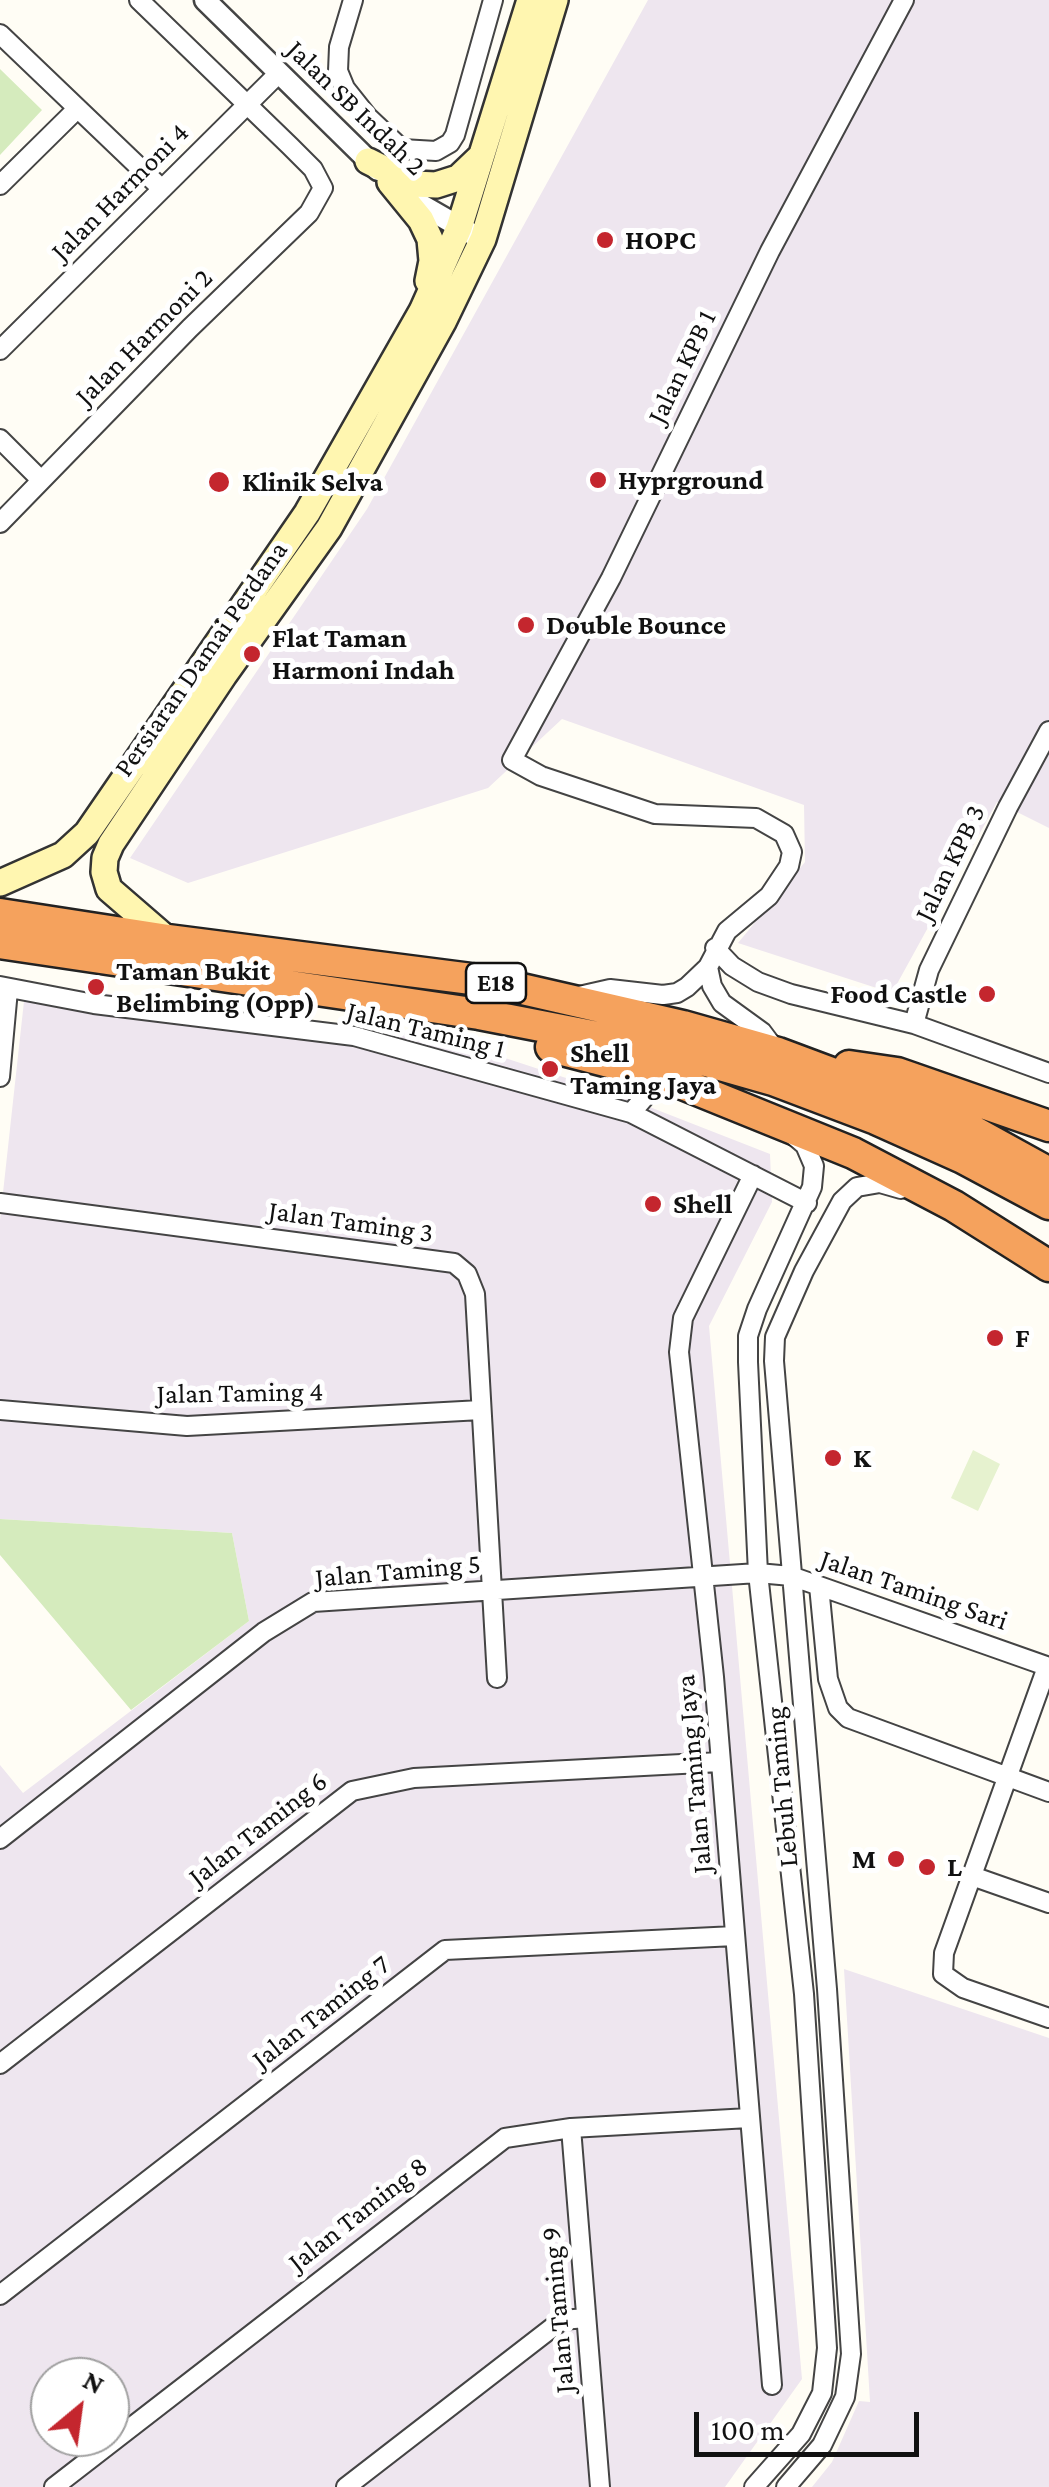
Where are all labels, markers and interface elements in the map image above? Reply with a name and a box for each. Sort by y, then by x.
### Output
street label: Jalan SB Indah 2 [279,33,433,183]
street label: Jalan Harmoni 4 [44,116,196,268]
place label: HOPC [625,223,696,257]
marker: HOPC [594,229,616,251]
street label: Jalan Harmoni 2 [68,261,220,413]
street label: Jalan KPB 1 [640,305,724,429]
place label: Hyprground [618,463,764,497]
place label: Klinik Selva [242,465,383,499]
marker: Klinik Selva [206,469,232,495]
marker: Hyprground [587,469,609,491]
street label: Persiaran Damai Perdana [107,535,295,783]
place label: Double Bounce [546,608,726,642]
marker: Double Bounce [515,614,537,636]
place label: Flat Taman Harmoni Indah [272,621,454,687]
marker: Flat Taman Harmoni Indah [241,643,263,665]
street label: Jalan KPB 3 [907,799,993,927]
place label: Taman Bukit Belimbing (Opp) [116,954,315,1020]
road number: E18 [466,963,526,1003]
marker: Taman Bukit Belimbing (Opp) [85,976,107,998]
place label: Food Castle [830,977,967,1011]
marker: Food Castle [976,983,998,1005]
street label: Jalan Taming 1 [343,994,509,1066]
place label: Shell Taming Jaya [570,1036,716,1102]
marker: Shell Taming Jaya [539,1058,561,1080]
place label: Shell [673,1187,732,1221]
marker: Shell [642,1193,664,1215]
street label: Jalan Taming 3 [266,1194,436,1250]
place label: F [1015,1321,1030,1355]
marker: F [984,1327,1006,1349]
street label: Jalan Taming 4 [156,1375,324,1411]
place label: K [853,1441,871,1475]
marker: K [822,1447,844,1469]
street label: Jalan Taming Sari [816,1542,1012,1638]
street label: Jalan Taming 5 [314,1547,482,1595]
street label: Jalan Taming Jaya [669,1673,719,1875]
street label: Lebuh Taming [758,1705,806,1869]
street label: Jalan Taming 6 [182,1764,334,1894]
place label: M [852,1842,876,1876]
marker: M [885,1848,907,1870]
place label: L [947,1850,962,1884]
marker: L [916,1856,938,1878]
street label: Jalan Taming 7 [245,1948,397,2076]
street label: Jalan Taming 8 [282,2149,434,2279]
street label: Jalan Taming 9 [534,2225,582,2395]
north arrow [30,2357,130,2457]
text: N [78,2364,110,2400]
scale bar [699,2392,924,2454]
text: 100 m [711,2413,785,2446]

